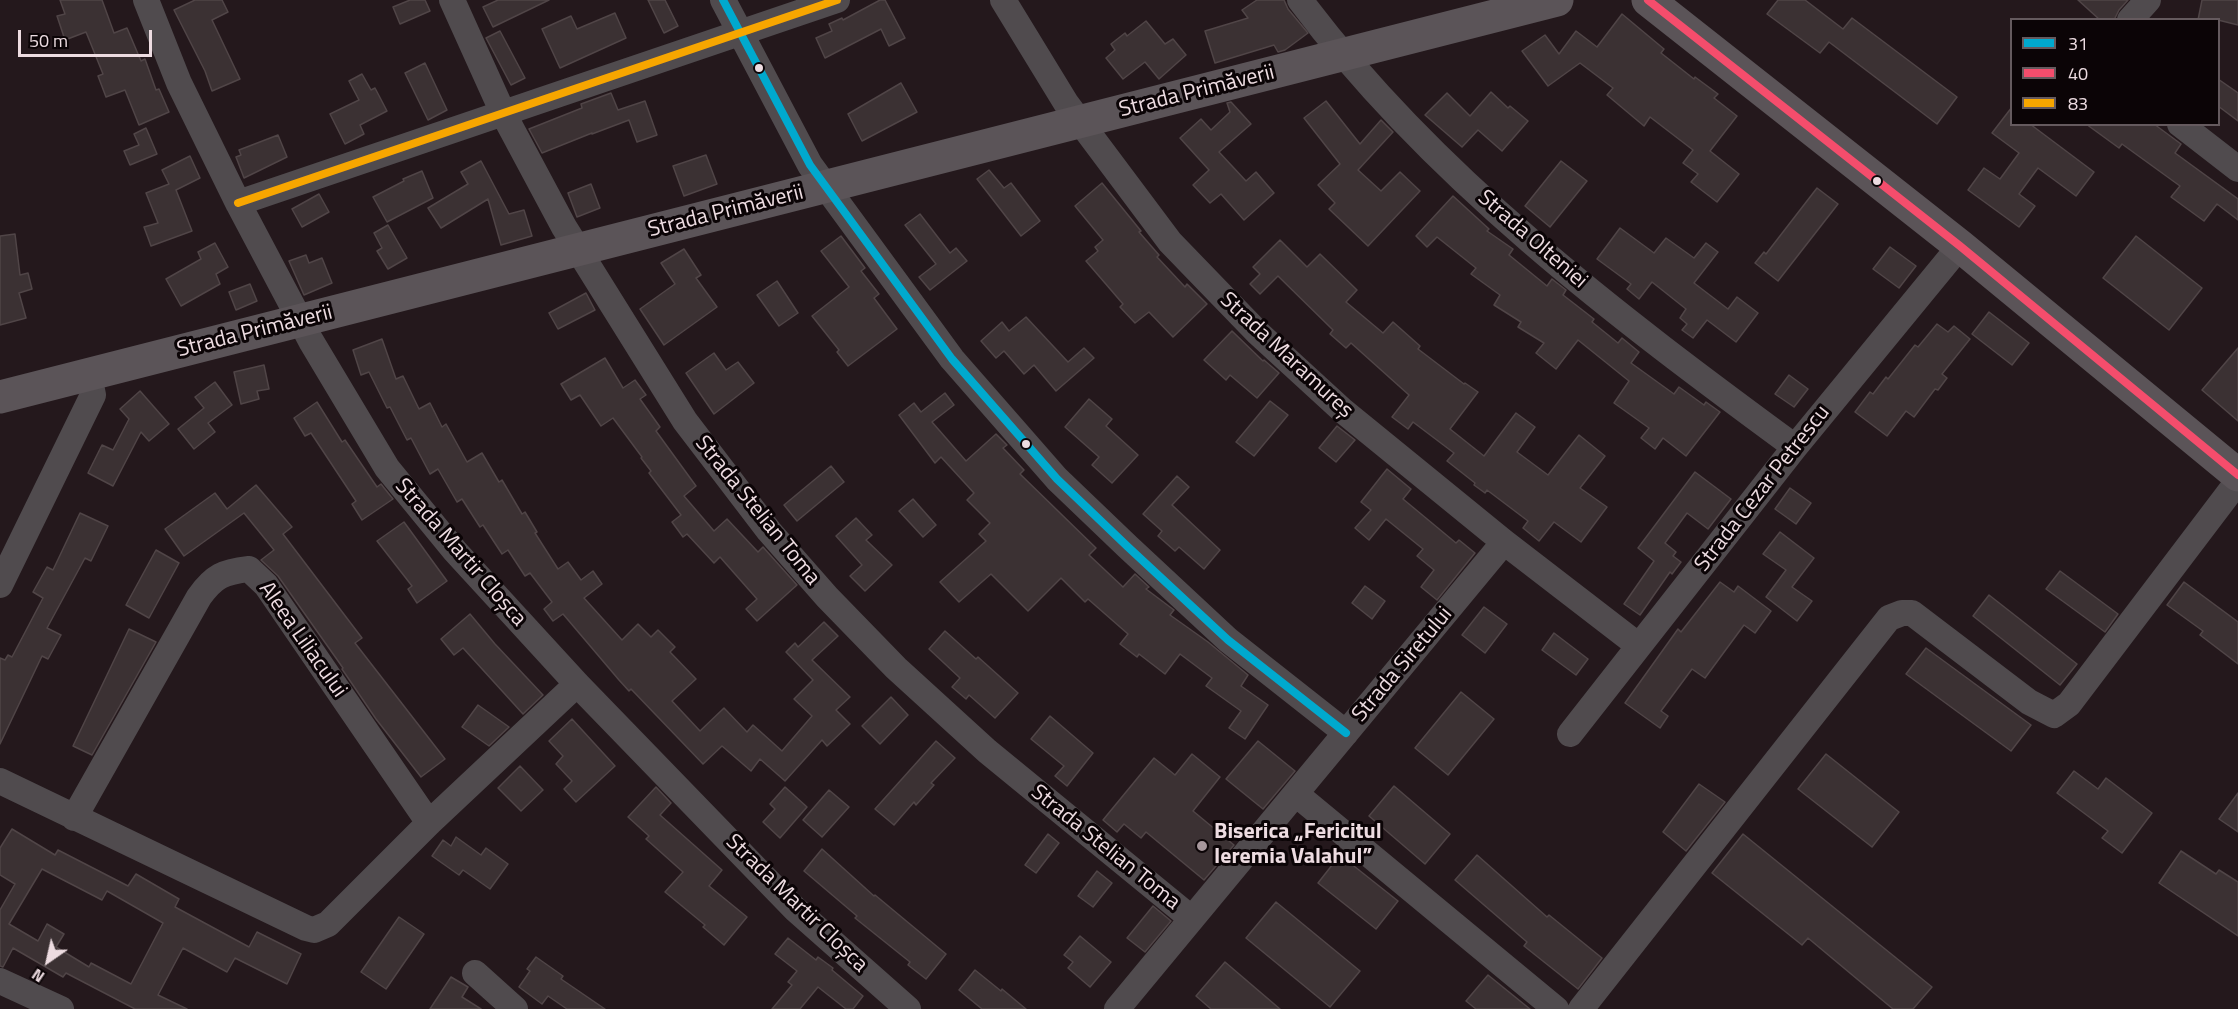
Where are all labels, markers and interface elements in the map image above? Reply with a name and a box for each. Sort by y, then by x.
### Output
scale bar [21,18,154,56]
legend [2010,18,2220,126]
text: 50 m [29,27,68,54]
text: 31 [2068,30,2088,57]
street label: Strada Primăverii [1117,60,1277,124]
text: 40 [2068,60,2088,87]
unlabelled marker [753,62,765,74]
text: 83 [2068,90,2088,117]
unlabelled marker [1871,175,1883,187]
street label: Strada Primăverii [646,180,806,244]
street label: Strada Olteniei [1472,185,1592,295]
street label: Strada Maramureș [1214,288,1358,424]
street label: Strada Primăverii [175,300,335,364]
street label: Strada Cezar Petrescu [1690,401,1836,577]
street label: Strada Stelian Toma [689,431,825,591]
unlabelled marker [1020,438,1032,450]
street label: Strada Martir Cloșca [389,474,531,632]
street label: Aleea Liliacului [252,577,352,703]
street label: Strada Siretului [1347,602,1459,728]
street label: Strada Stelian Toma [1025,780,1185,916]
place label: Biserica „Fericitul Ieremia Valahul” [1214,820,1382,872]
street label: Strada Martir Cloșca [720,829,872,979]
marker: Biserica „Fericitul Ieremia Valahul” [1195,839,1209,853]
north arrow [18,931,78,991]
text: N [27,963,49,989]

